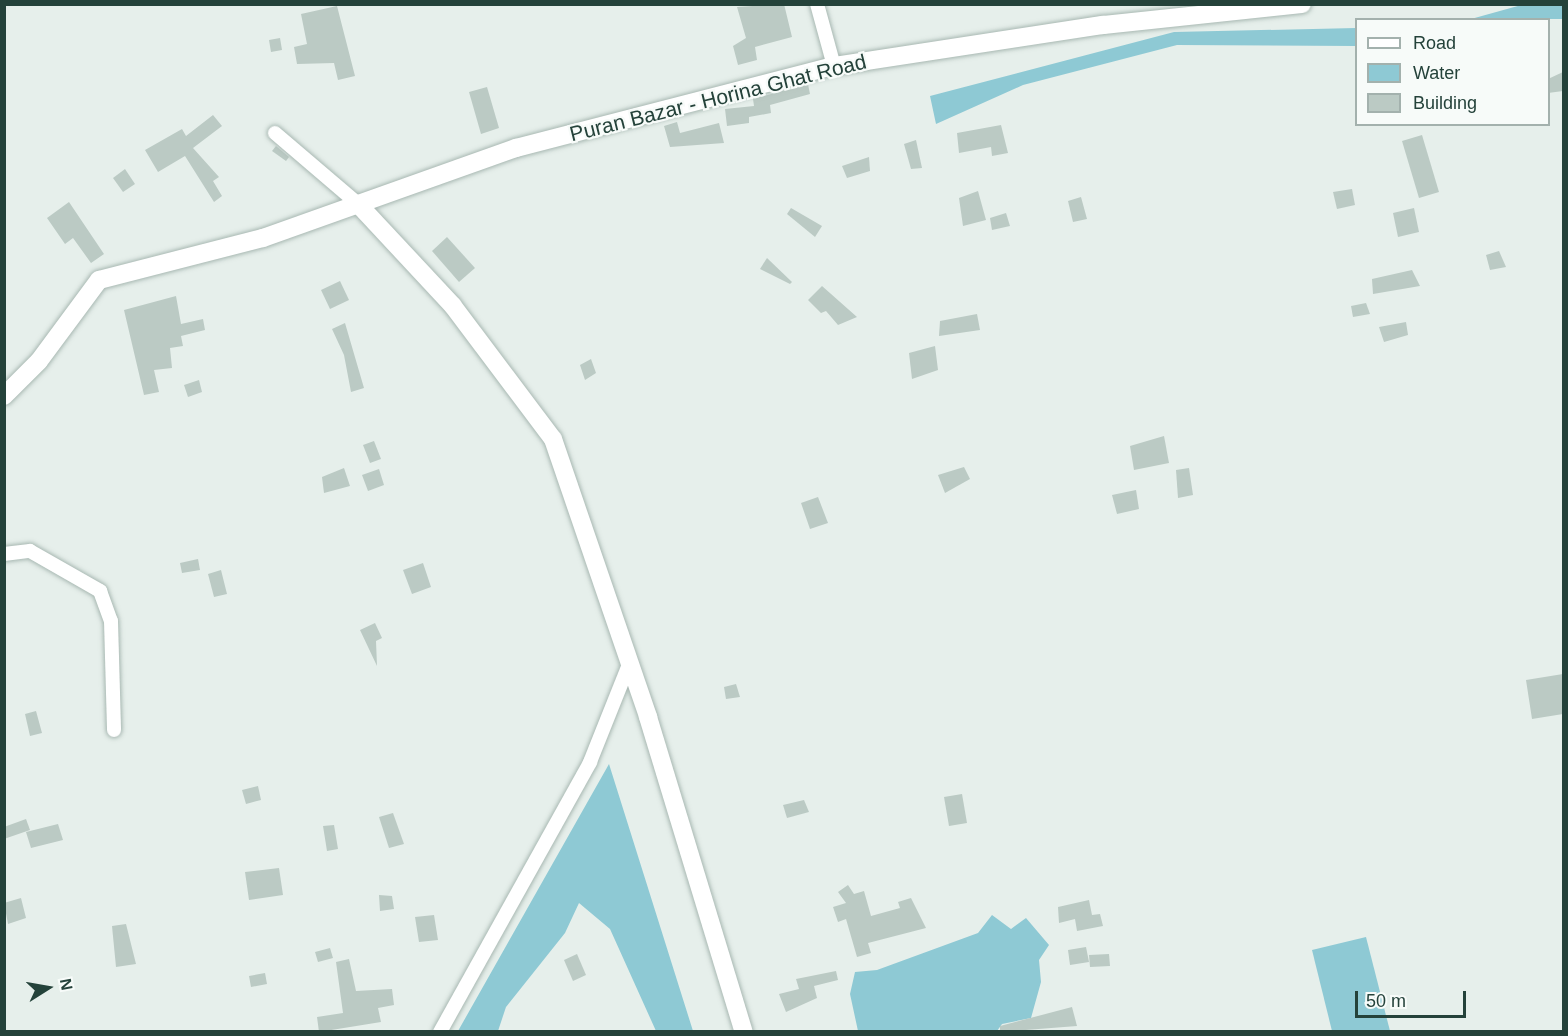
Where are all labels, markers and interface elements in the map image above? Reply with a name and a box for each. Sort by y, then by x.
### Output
legend [1355,18,1550,126]
text: Road [1413,33,1456,53]
street label: Puran Bazar - Horina Ghat Road [567,49,869,147]
text: Water [1413,63,1460,83]
text: Building [1413,93,1477,113]
north arrow [18,958,78,1018]
text: N [57,977,76,992]
scale bar [1358,979,1469,1017]
text: 50 m [1366,991,1406,1011]

